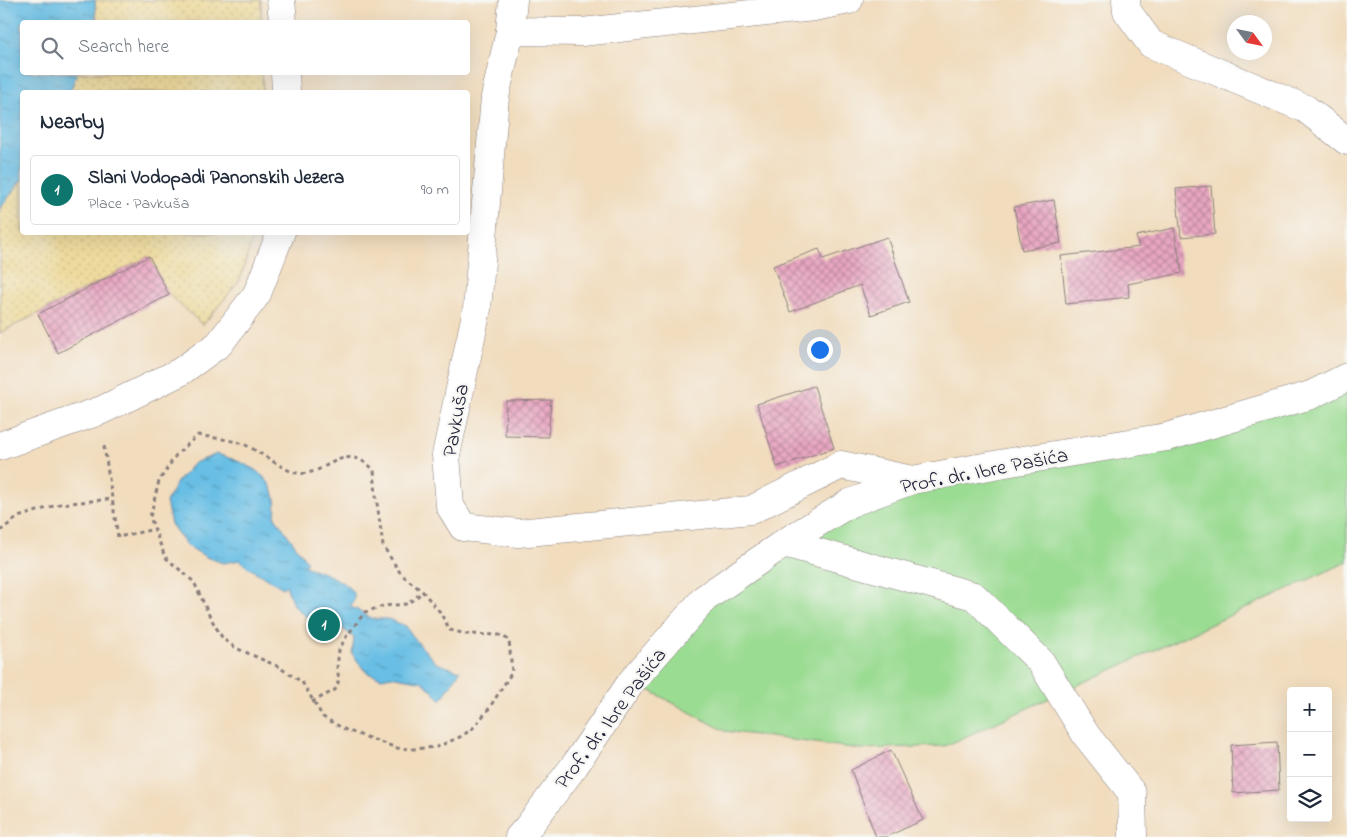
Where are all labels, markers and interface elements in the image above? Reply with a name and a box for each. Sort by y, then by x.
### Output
north arrow [1227,15,1272,60]
search box [20,20,470,75]
icon: search [38,34,66,62]
text: Search here [78,34,169,61]
text: Nearby [40,108,104,138]
text: Slani Vodopadi Panonskih Jezera [88,165,344,192]
text: 1 [54,178,60,202]
text: 90 m [421,178,449,202]
text: Place · Pavkuša [88,192,189,216]
your location [807,337,833,363]
street label: Pavkuša [436,382,478,459]
street label: Prof. dr. Ibre Pašića [898,441,1071,503]
pin: 1 [308,606,340,644]
street label: Prof. dr. Ibre Pašića [548,642,675,796]
map controls [1287,687,1332,822]
button: + [1287,687,1332,732]
button: − [1287,732,1332,777]
button: layers [1287,777,1332,822]

